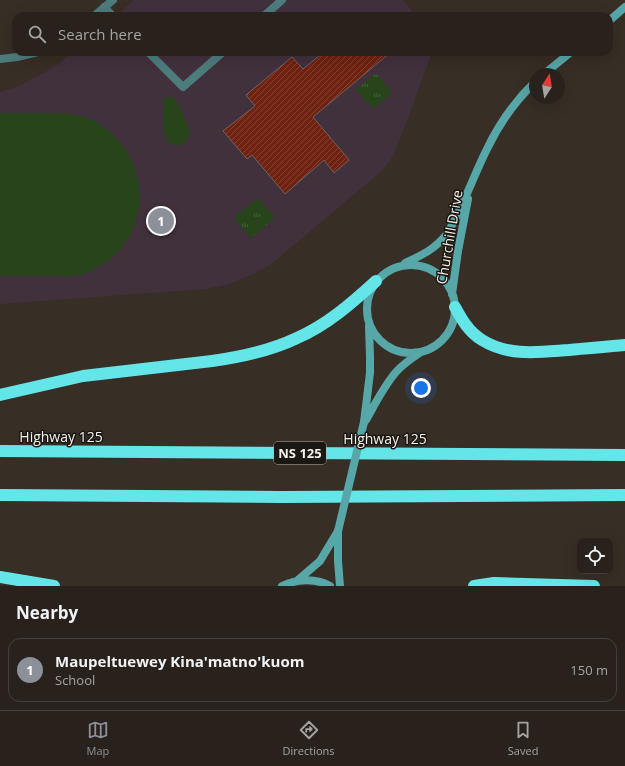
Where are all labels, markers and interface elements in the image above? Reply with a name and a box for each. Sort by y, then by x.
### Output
search box [12,12,613,56]
icon: search [26,23,48,45]
text: Search here [58,24,142,44]
north arrow [529,68,565,104]
street label: Churchill Drive [431,188,467,286]
pin: 1 [148,206,174,236]
your location [411,378,431,398]
street label: Highway 125 [19,427,103,446]
street label: Highway 125 [343,429,427,448]
road number: NS 125 [274,442,326,464]
map controls [577,538,613,574]
button: locate [577,538,613,574]
text: Nearby [16,601,78,624]
text: Maupeltuewey Kina'matno'kuom [55,651,304,671]
text: 1 [26,661,34,679]
text: 150 m [570,661,608,679]
text: School [55,671,95,689]
tab: Map [87,719,109,758]
tab: Directions [283,719,335,758]
tab: Saved [508,719,538,758]

